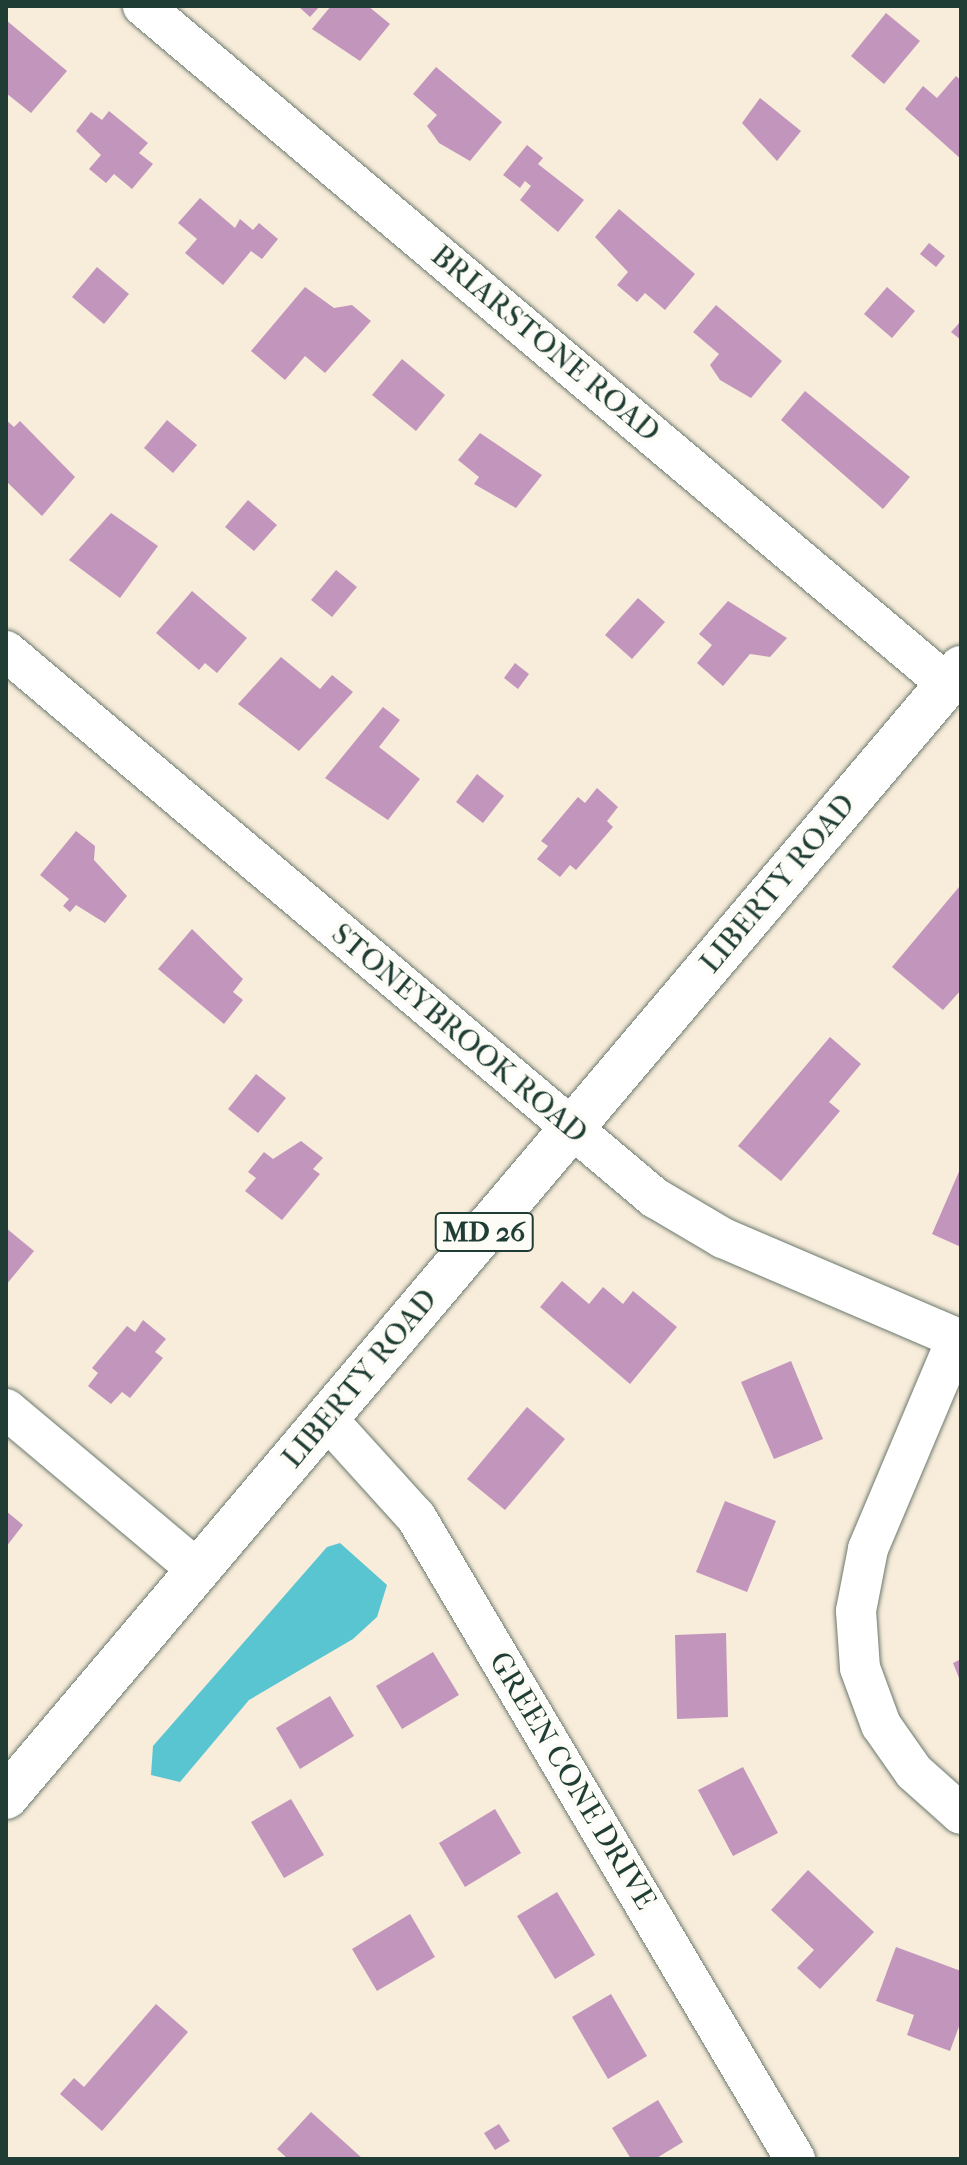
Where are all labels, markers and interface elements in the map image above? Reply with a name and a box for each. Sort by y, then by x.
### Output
street label: BRIARSTONE ROAD [423,238,667,450]
street label: LIBERTY ROAD [693,787,863,981]
street label: STONEYBROOK ROAD [324,916,594,1152]
road number: MD 26 [434,1208,534,1256]
street label: LIBERTY ROAD [275,1282,445,1476]
street label: GREEN CONE DRIVE [481,1646,663,1916]

